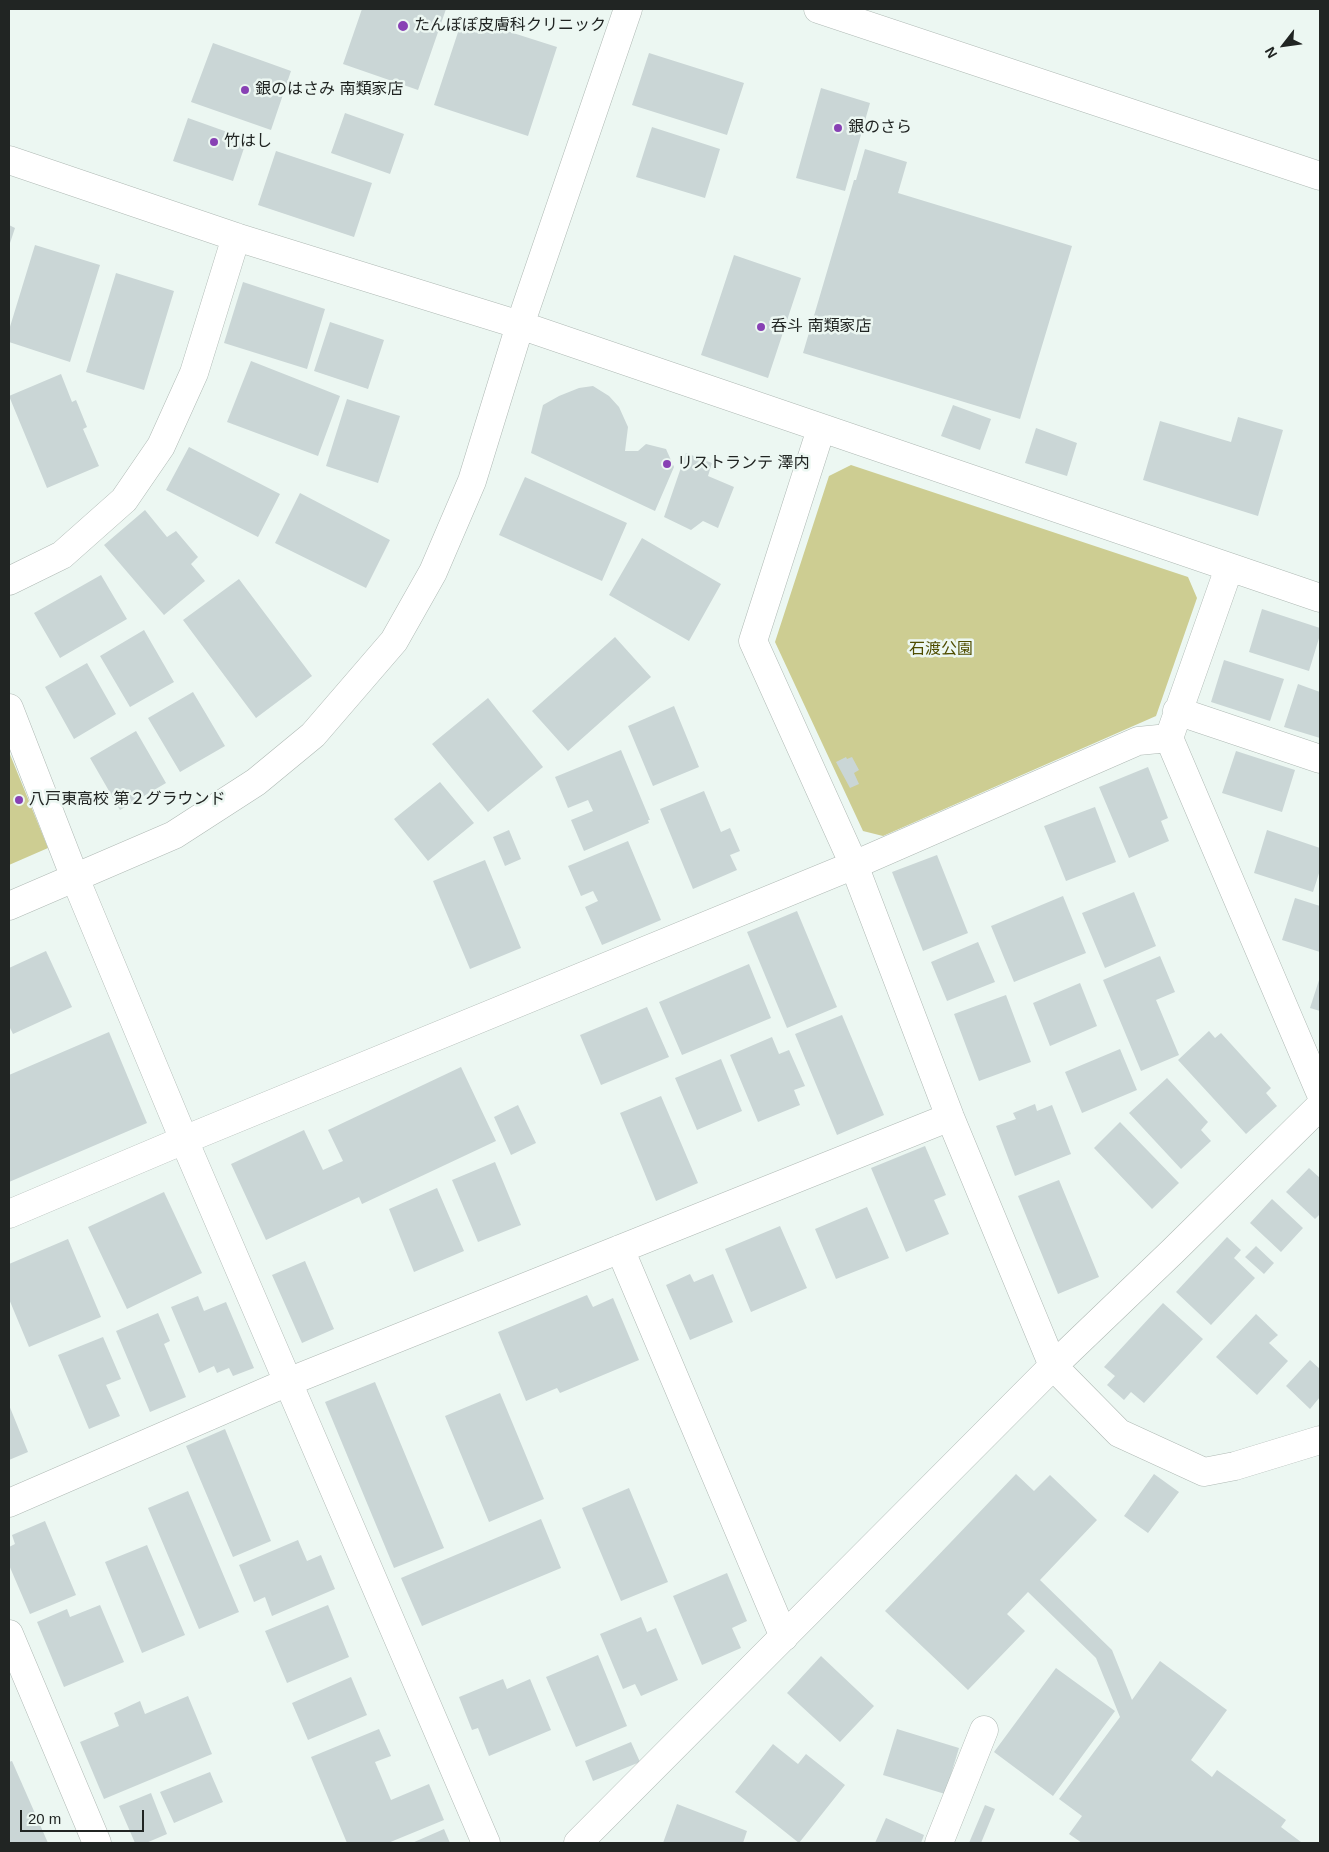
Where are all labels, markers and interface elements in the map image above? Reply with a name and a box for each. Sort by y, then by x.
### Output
place label: たんぽぽ皮膚科クリニック [414,16,606,36]
marker: たんぽぽ皮膚科クリニック [396,19,410,33]
north arrow [1259,20,1309,70]
text: N [1262,44,1280,61]
place label: 銀のはさみ 南類家店 [255,80,403,100]
marker: 銀のはさみ 南類家店 [239,84,251,96]
place label: 銀のさら [848,118,912,138]
marker: 銀のさら [832,122,844,134]
place label: 竹はし [224,132,272,152]
marker: 竹はし [208,136,220,148]
place label: 呑斗 南類家店 [771,317,871,337]
marker: 呑斗 南類家店 [755,321,767,333]
place label: リストランテ 澤内 [677,454,809,474]
marker: リストランテ 澤内 [661,458,673,470]
park label: 石渡公園 [909,640,973,660]
place label: 八戸東高校 第２グラウンド [29,790,225,810]
marker: 八戸東高校 第２グラウンド [13,794,25,806]
scale bar [22,1800,146,1832]
text: 20 m [28,1810,61,1827]

